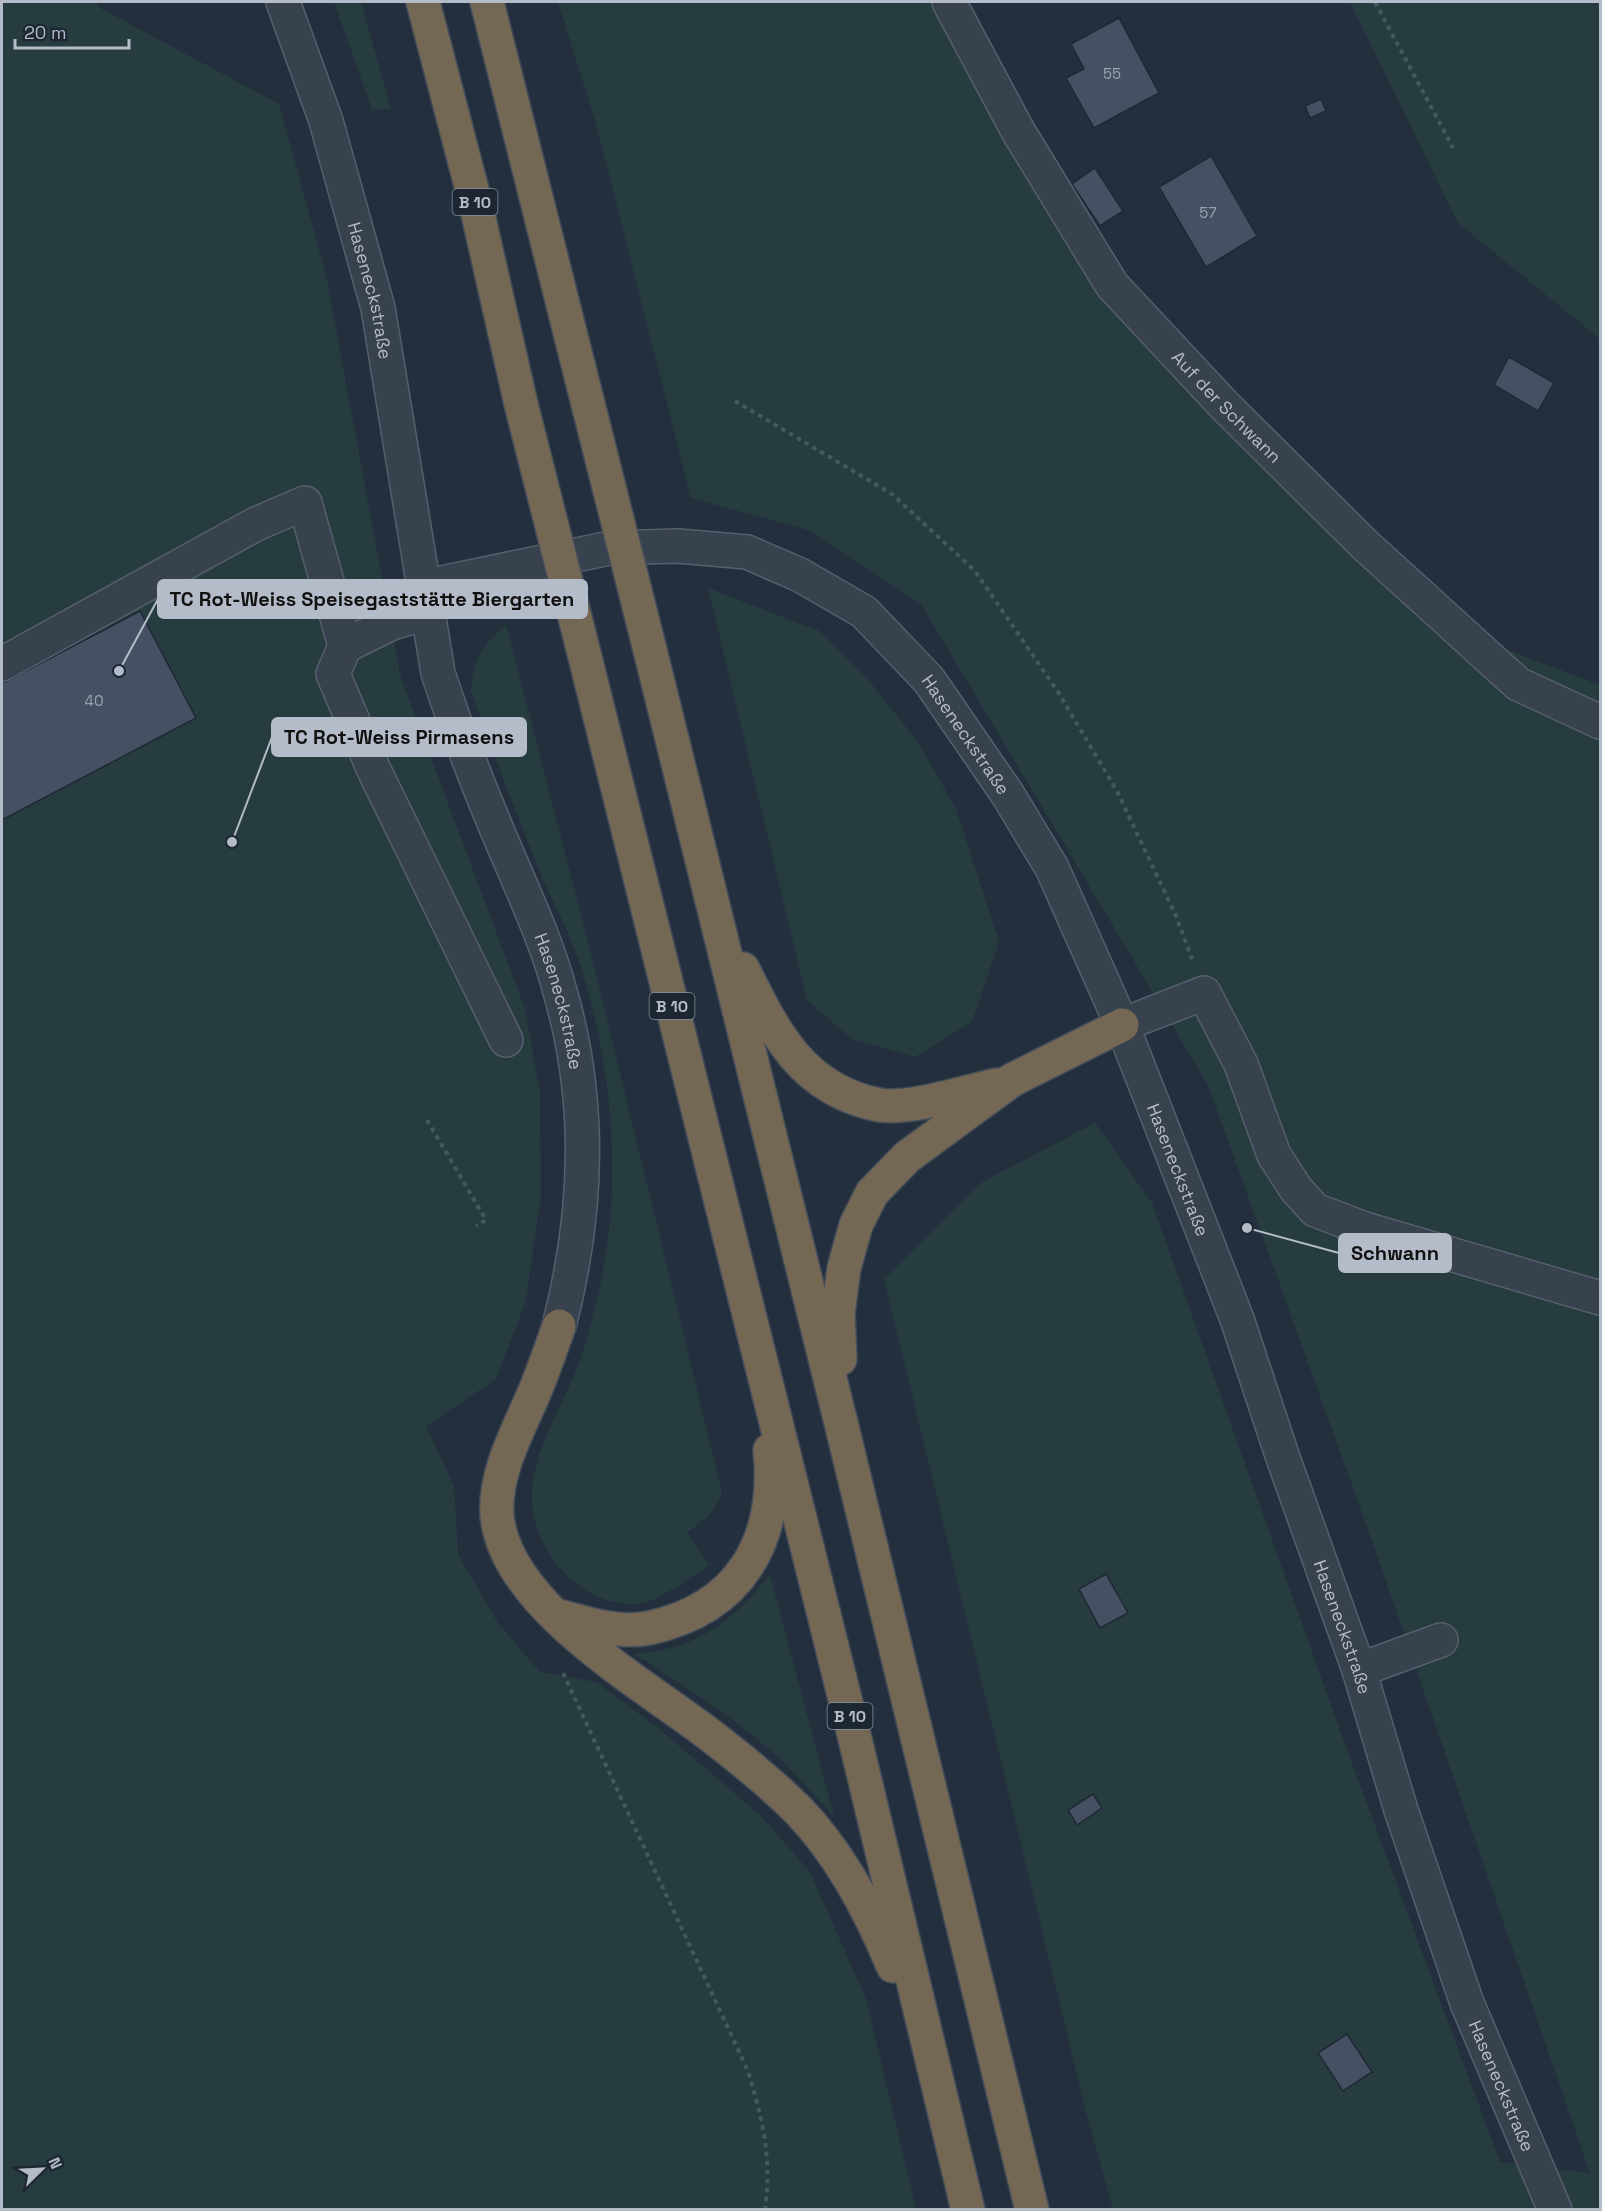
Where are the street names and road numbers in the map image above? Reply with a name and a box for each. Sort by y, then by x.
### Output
road number: B 10 [452,189,498,215]
street label: Haseneckstraße [343,219,398,361]
street label: Auf der Schwann [1167,345,1287,468]
street label: Haseneckstraße [917,670,1016,799]
street label: Haseneckstraße [530,929,588,1071]
road number: B 10 [650,993,694,1019]
street label: Haseneckstraße [1142,1100,1215,1239]
street label: Haseneckstraße [1309,1557,1377,1697]
road number: B 10 [828,1703,872,1729]
street label: Haseneckstraße [1464,2016,1540,2155]

